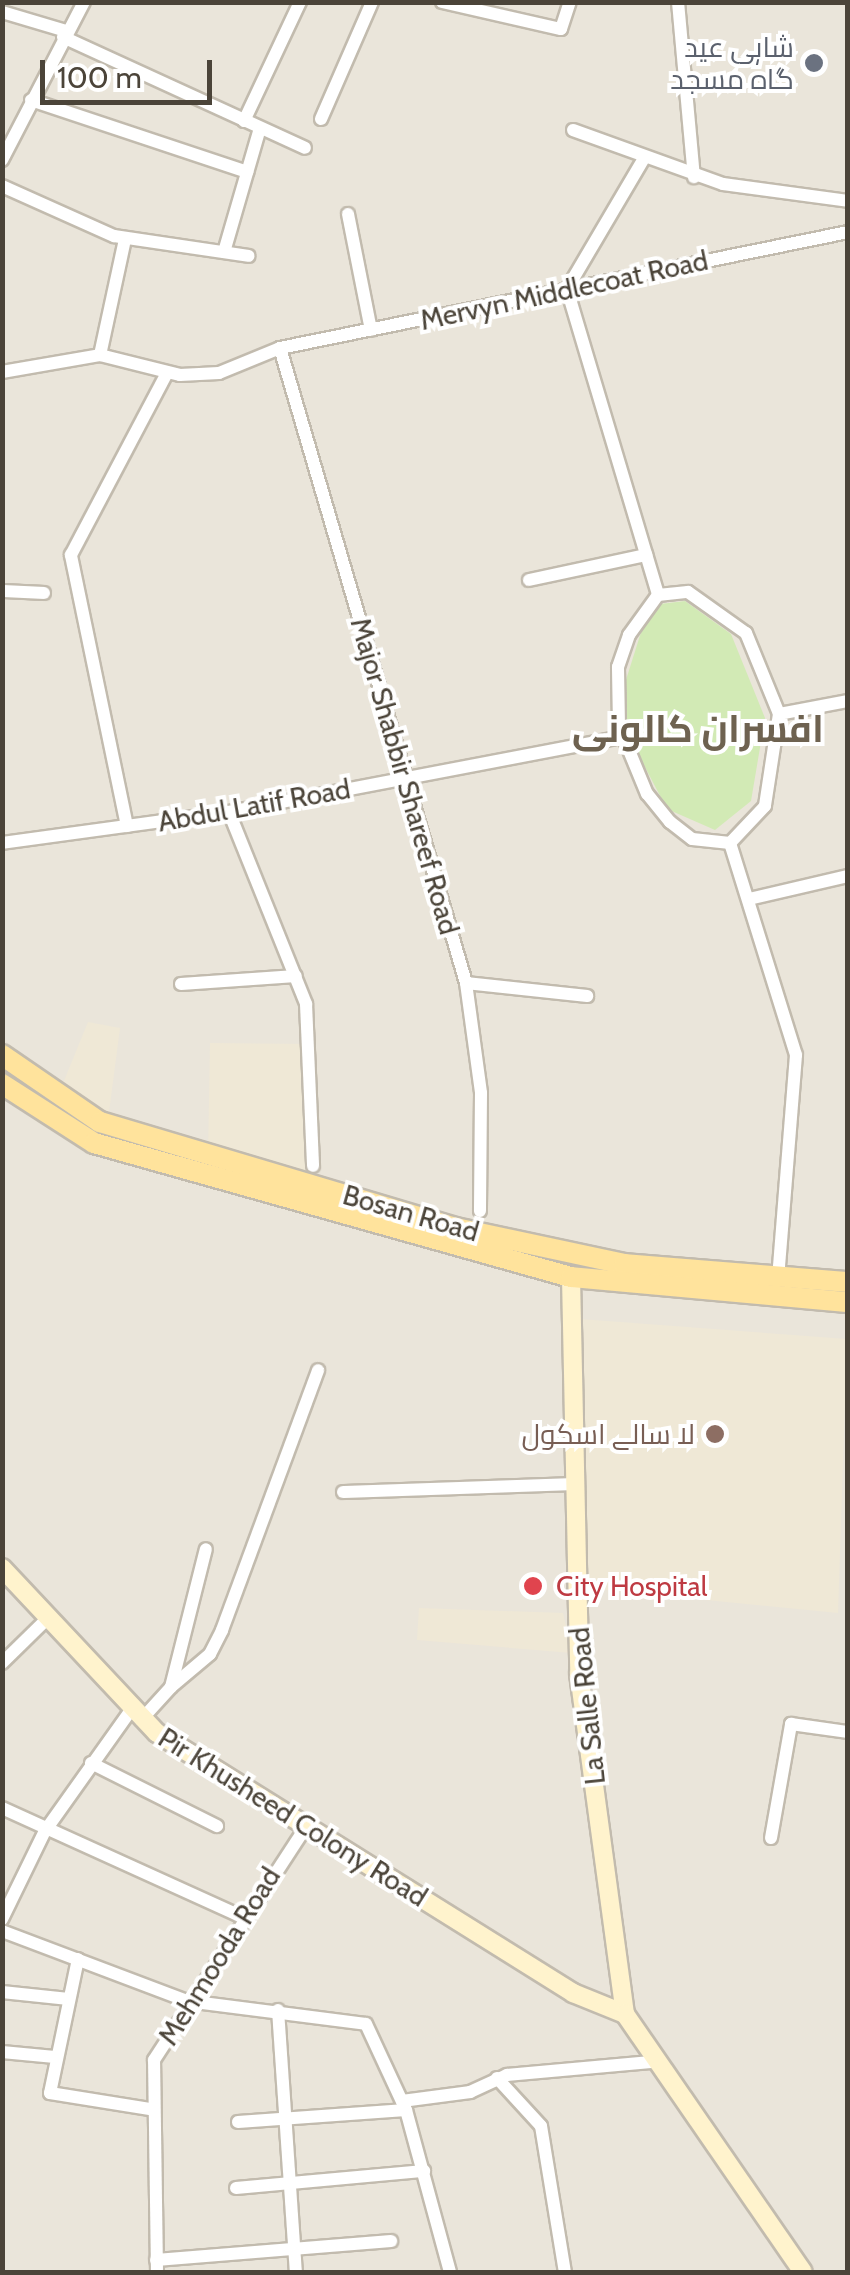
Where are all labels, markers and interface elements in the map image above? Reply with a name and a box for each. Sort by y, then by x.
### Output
place label: شاہی عید گاہ مسجد [670,30,794,96]
scale bar [45,40,218,102]
marker: شاہی عید گاہ مسجد [803,52,825,74]
text: 100 m [57,59,142,96]
street label: Mervyn Middlecoat Road [417,243,711,337]
street label: Major Shabbir Shareef Road [344,614,466,938]
district label: افسران کالونی [572,706,824,752]
street label: Abdul Latif Road [155,772,353,838]
street label: Bosan Road [339,1178,483,1248]
place label: لا سالے اسکول [522,1417,695,1451]
marker: لا سالے اسکول [704,1423,726,1445]
place label: City Hospital [556,1569,707,1603]
marker: City Hospital [520,1573,546,1599]
street label: La Salle Road [562,1626,612,1786]
street label: Pir Khusheed Colony Road [152,1720,434,1914]
street label: Mehmooda Road [151,1861,287,2051]

